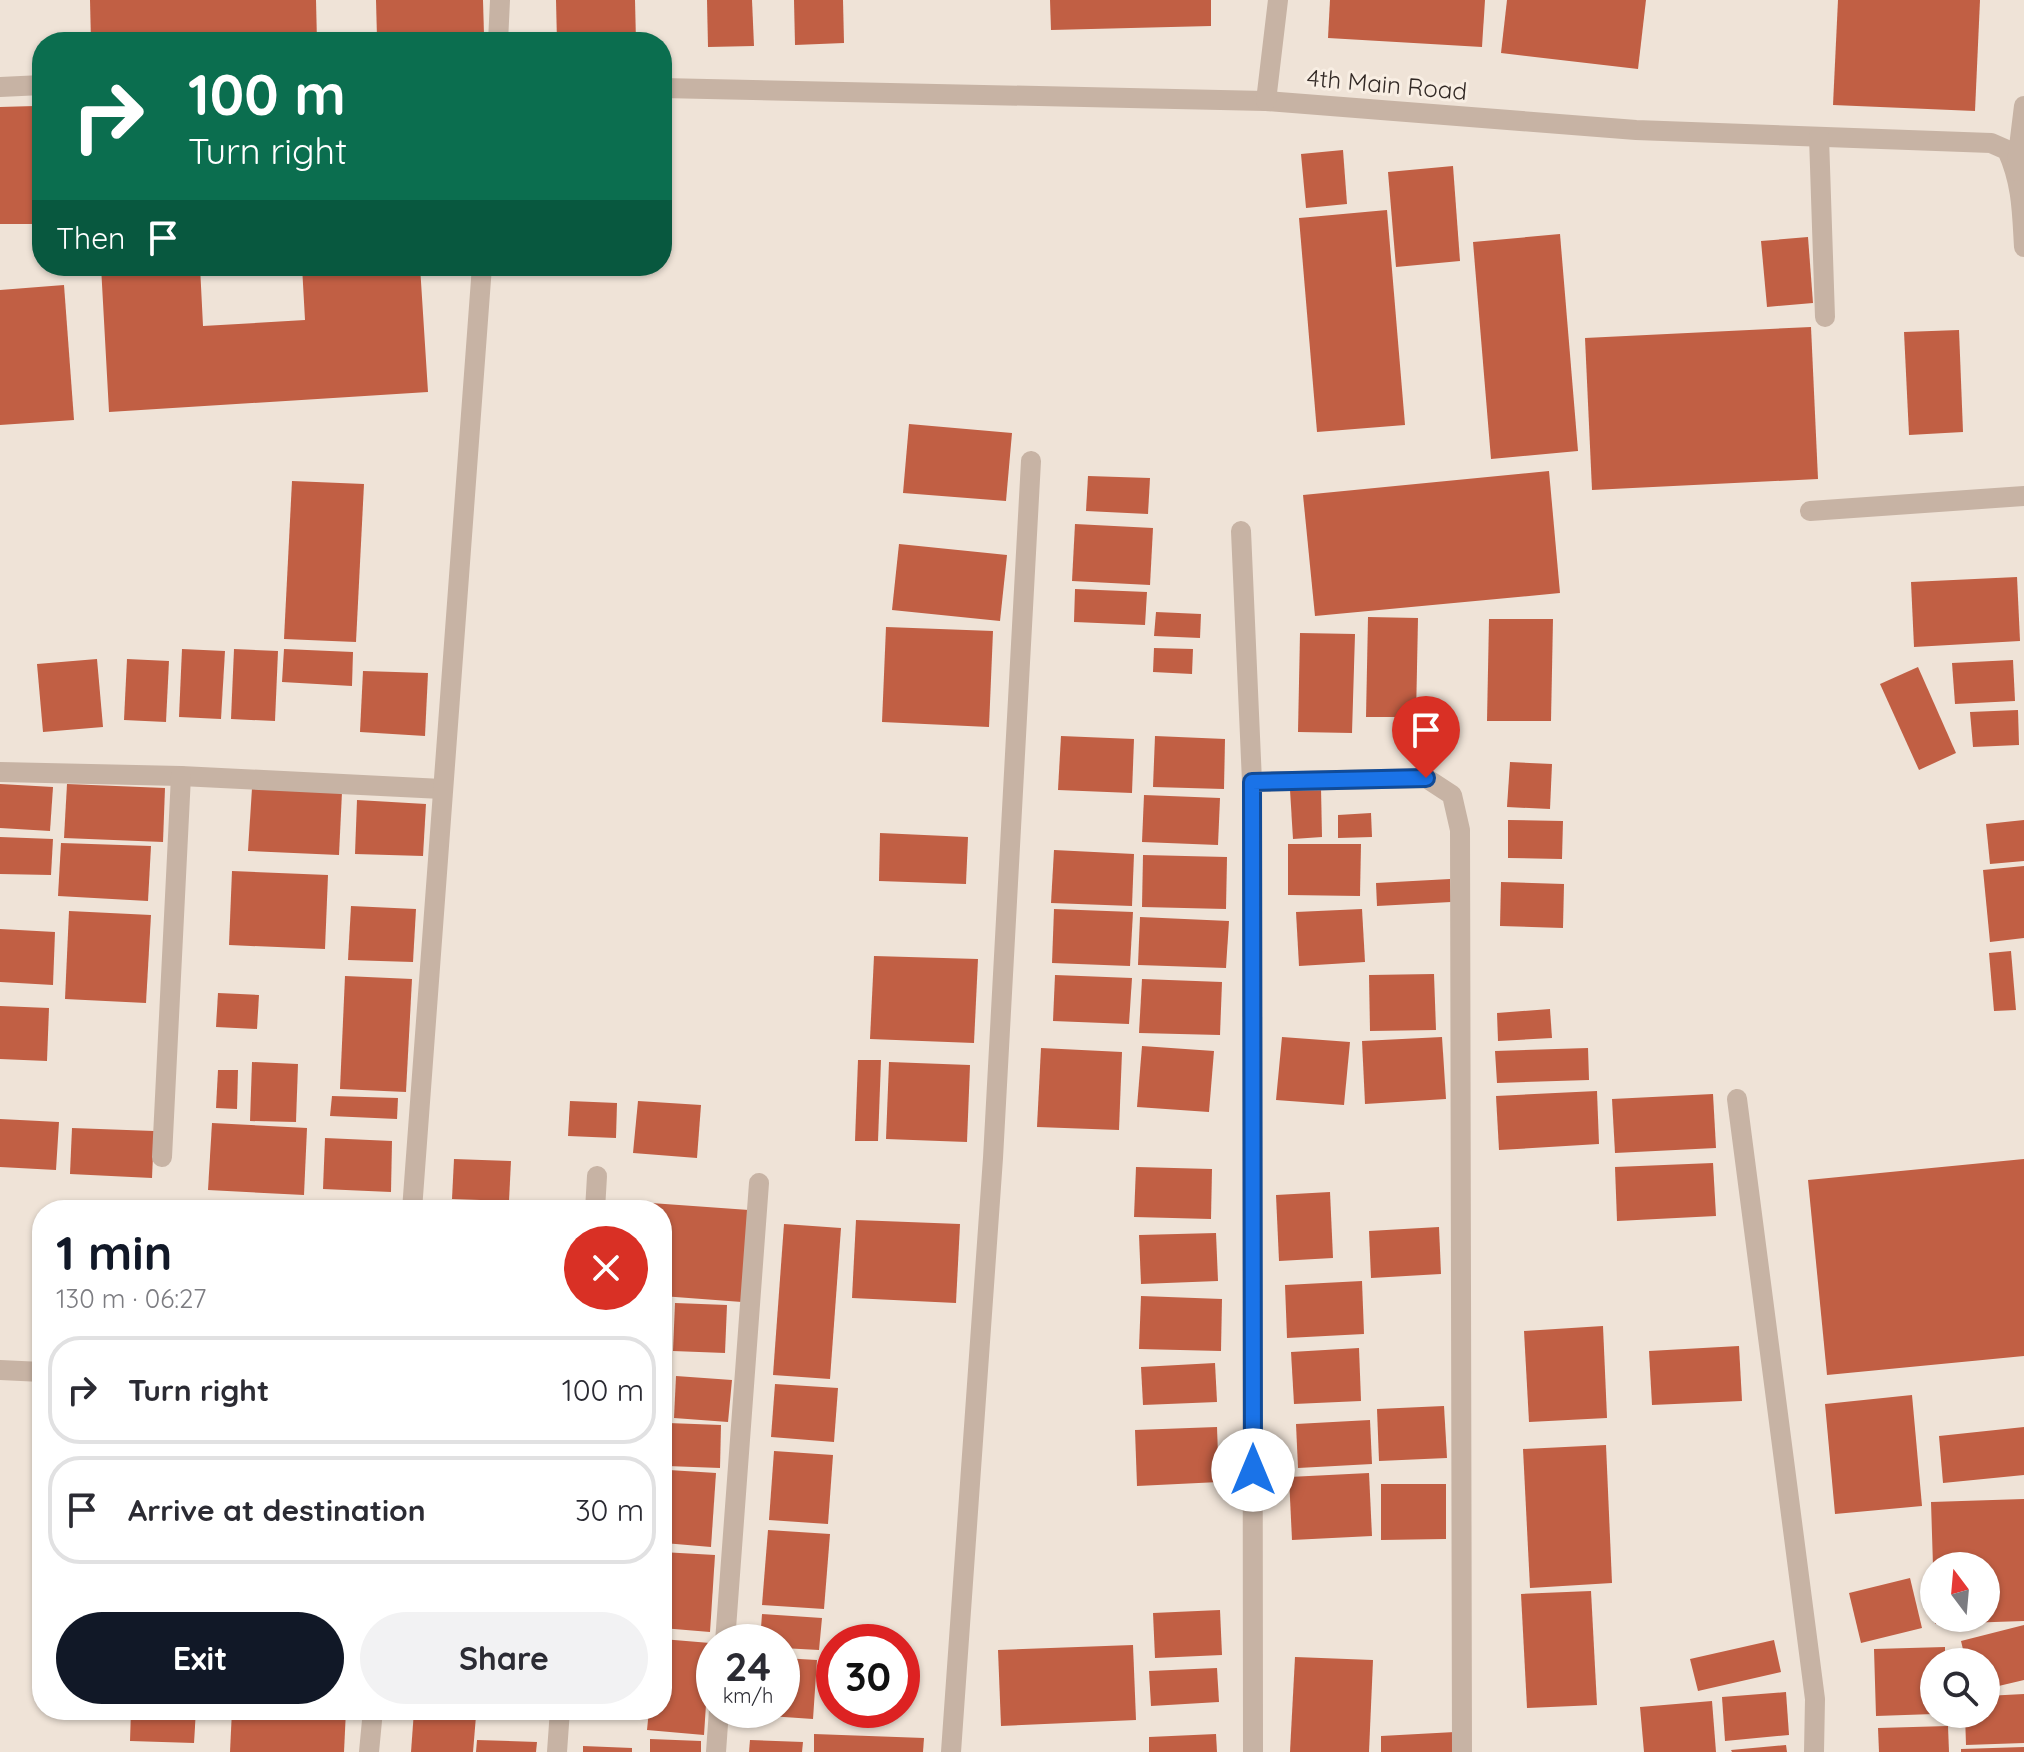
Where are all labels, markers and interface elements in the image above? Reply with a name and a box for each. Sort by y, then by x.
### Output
text: 100 m [188,59,346,129]
street label: 4th Main Road [1306,62,1468,106]
icon: right [56,64,160,168]
text: Turn right [188,128,347,173]
icon: arrive [141,216,185,260]
text: Then [56,219,125,257]
pin [1392,696,1460,778]
icon: arrive [1404,708,1448,752]
text: 1 min [56,1222,172,1282]
button: close [564,1226,648,1310]
text: 130 m · 06:27 [56,1282,206,1315]
icon: right [60,1368,104,1412]
text: Turn right [128,1371,269,1409]
text: 100 m [562,1371,644,1409]
position arrow [1211,1428,1295,1512]
icon: arrive [60,1488,104,1532]
text: Arrive at destination [128,1491,426,1529]
text: 30 m [575,1491,644,1529]
north arrow [1920,1552,2000,1632]
map controls [1920,1552,2000,1728]
button: Exit [56,1612,344,1704]
button: Share [360,1612,648,1704]
speed limit sign: 30 [816,1624,920,1728]
text: 24 [725,1641,771,1691]
button: search [1920,1648,2000,1728]
text: km/h [723,1683,773,1708]

